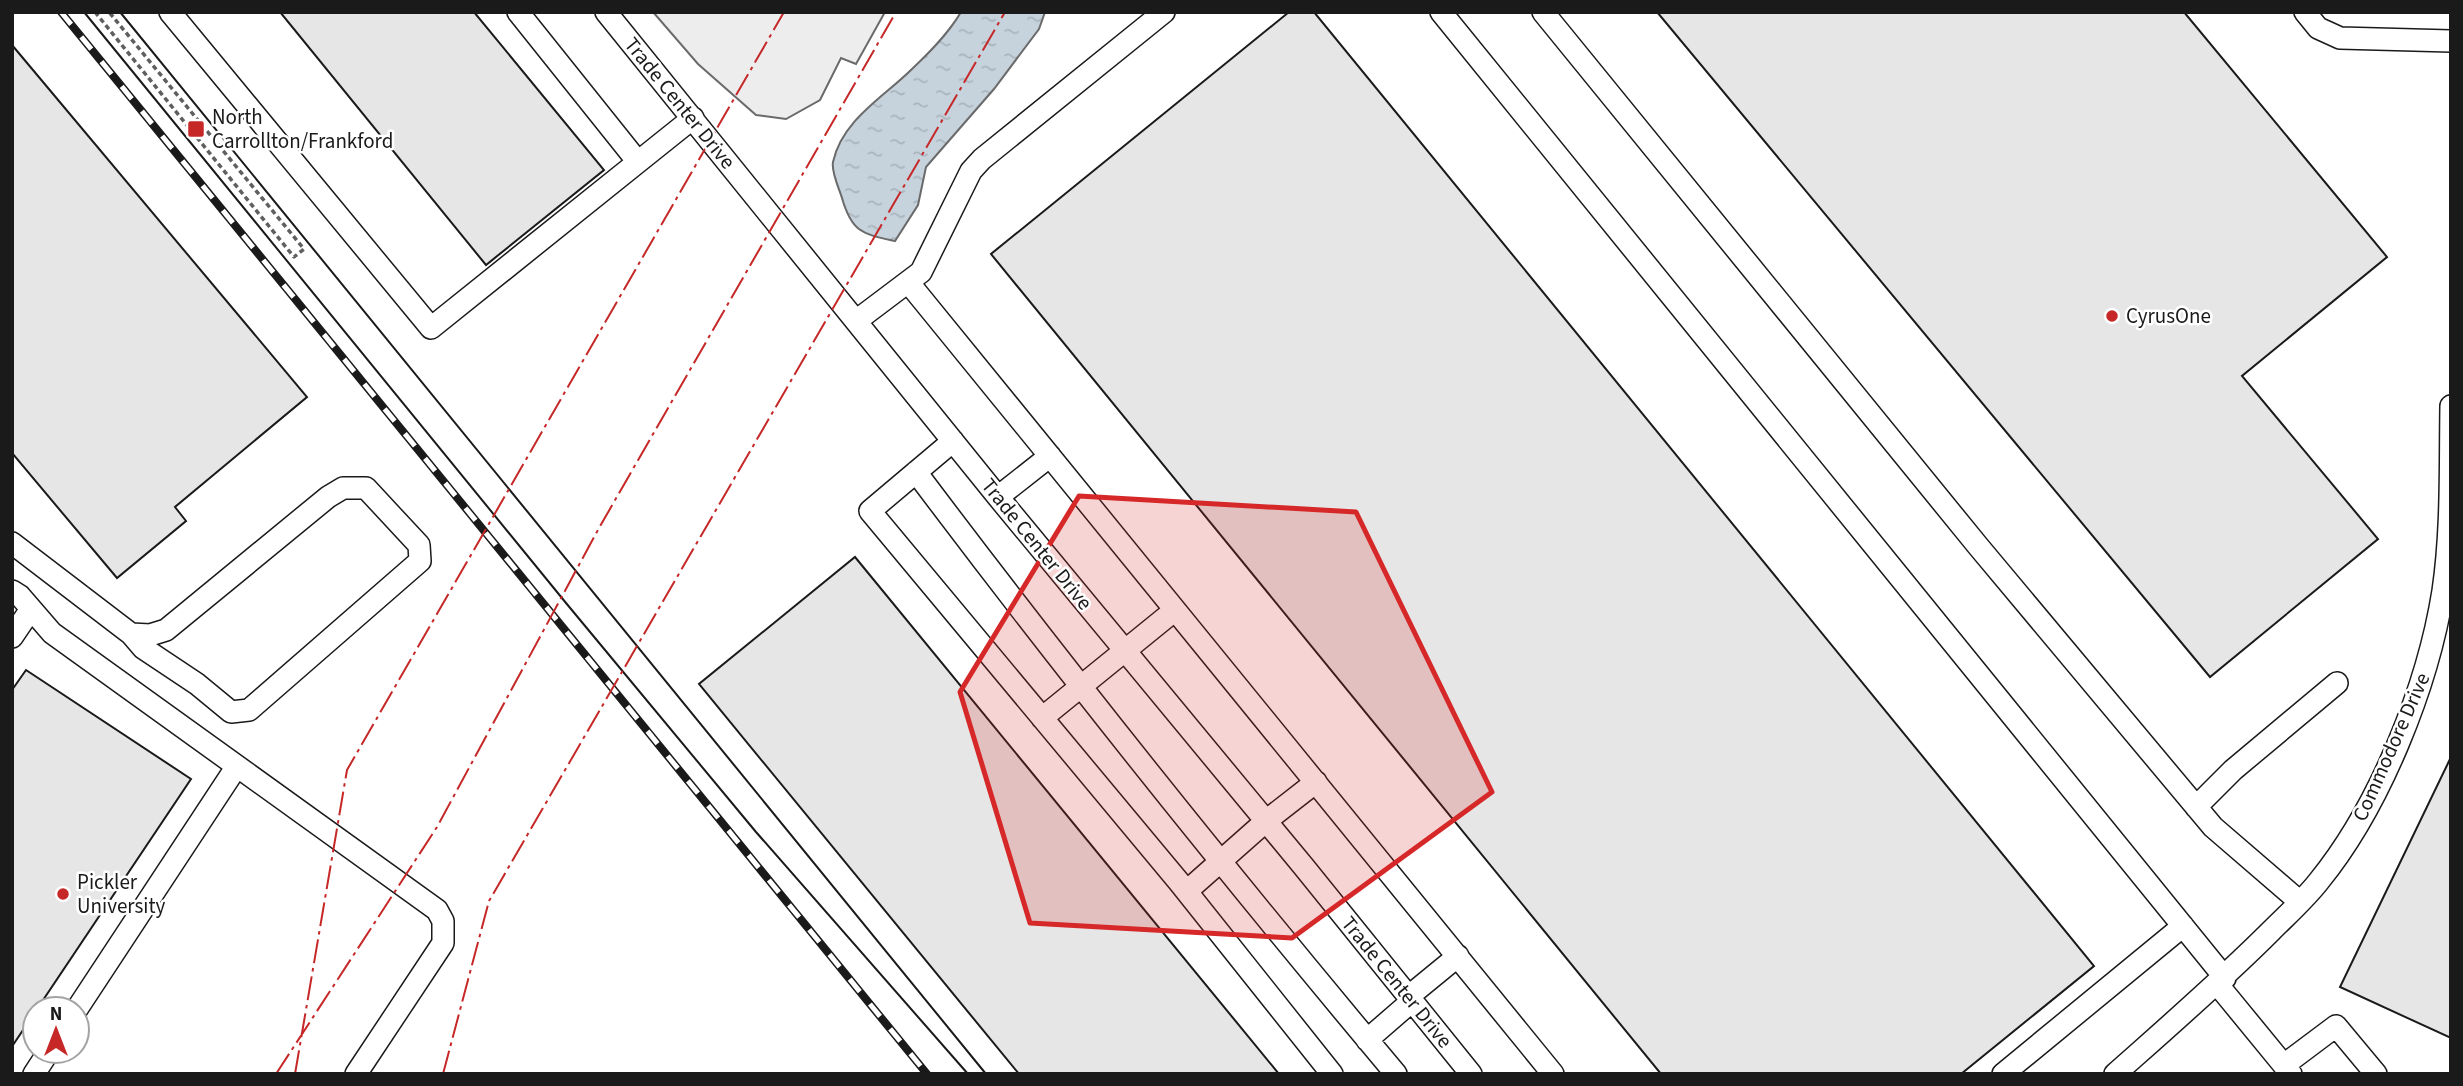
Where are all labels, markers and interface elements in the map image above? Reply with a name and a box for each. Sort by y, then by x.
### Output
street label: Trade Center Drive [617,31,743,175]
place label: North Carrollton/Frankford [212,102,393,156]
marker: North Carrollton/Frankford [186,119,206,139]
place label: CyrusOne [2126,301,2211,331]
marker: CyrusOne [2104,308,2120,324]
street label: Trade Center Drive [974,472,1100,616]
street label: Commodore Drive [2345,668,2437,826]
place label: Pickler University [77,867,166,921]
marker: Pickler University [55,886,71,902]
street label: Trade Center Drive [1334,910,1460,1054]
north arrow [21,995,91,1065]
text: N [50,1001,62,1028]

